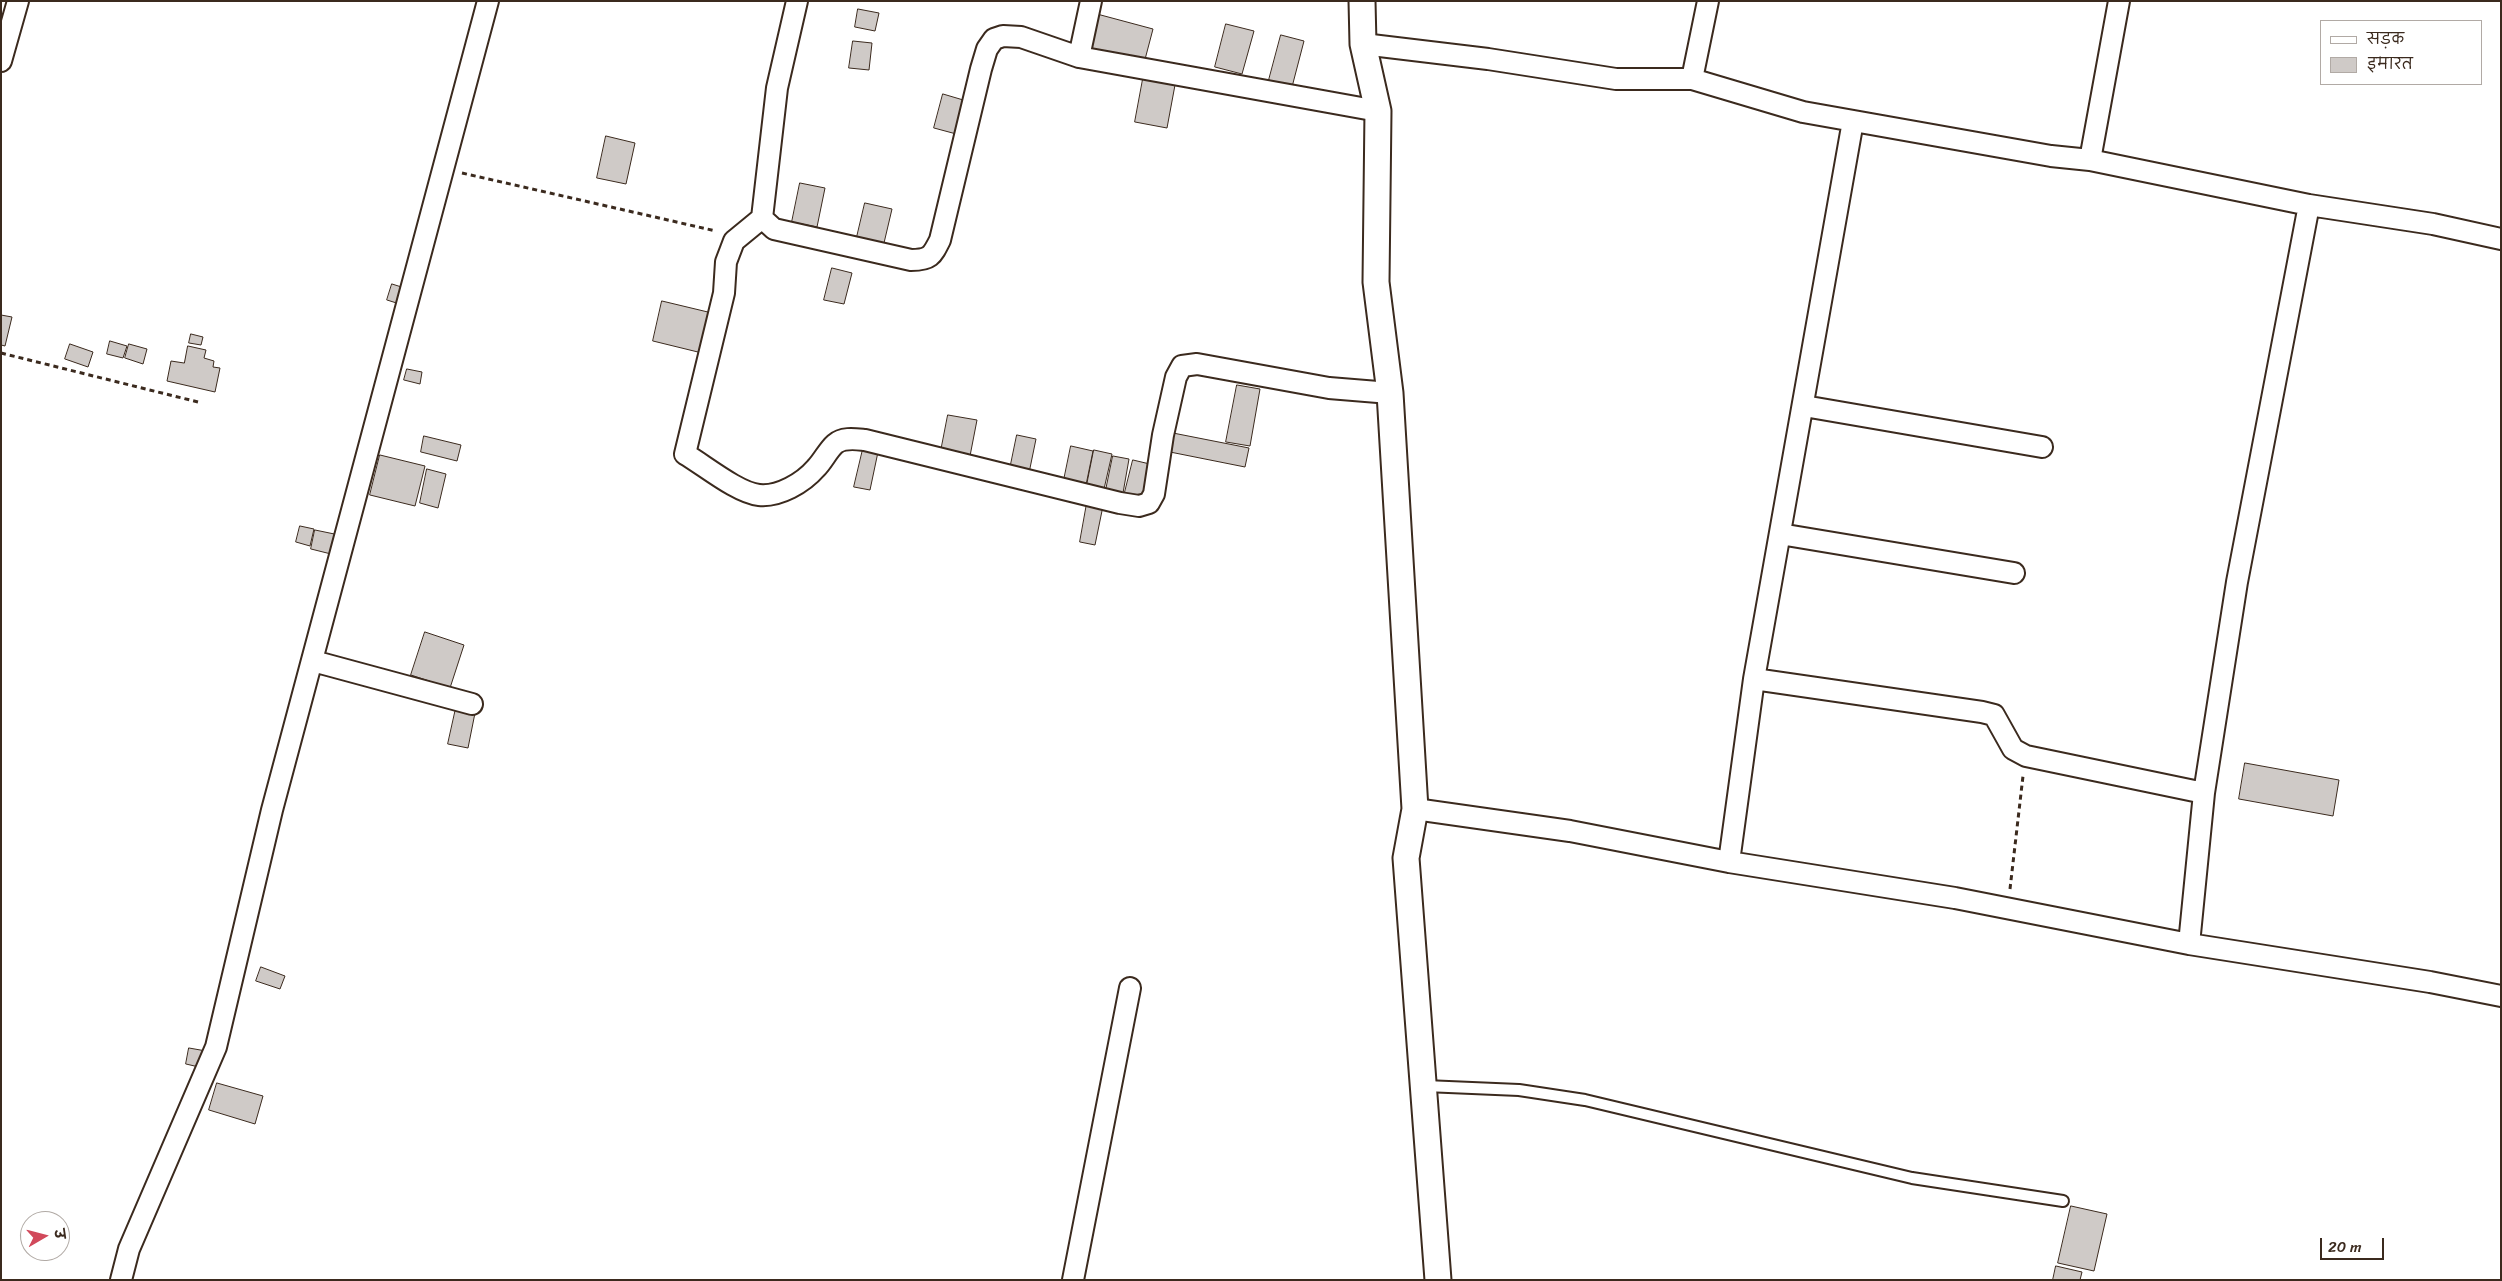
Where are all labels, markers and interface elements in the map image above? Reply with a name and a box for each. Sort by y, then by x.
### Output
legend [2320,20,2482,85]
text: सड़क [2367,26,2404,52]
text: इमारत [2367,51,2413,77]
north arrow [20,1211,70,1261]
text: उ [46,1228,72,1240]
scale bar [2322,1228,2386,1260]
text: 20 m [2328,1234,2362,1260]

